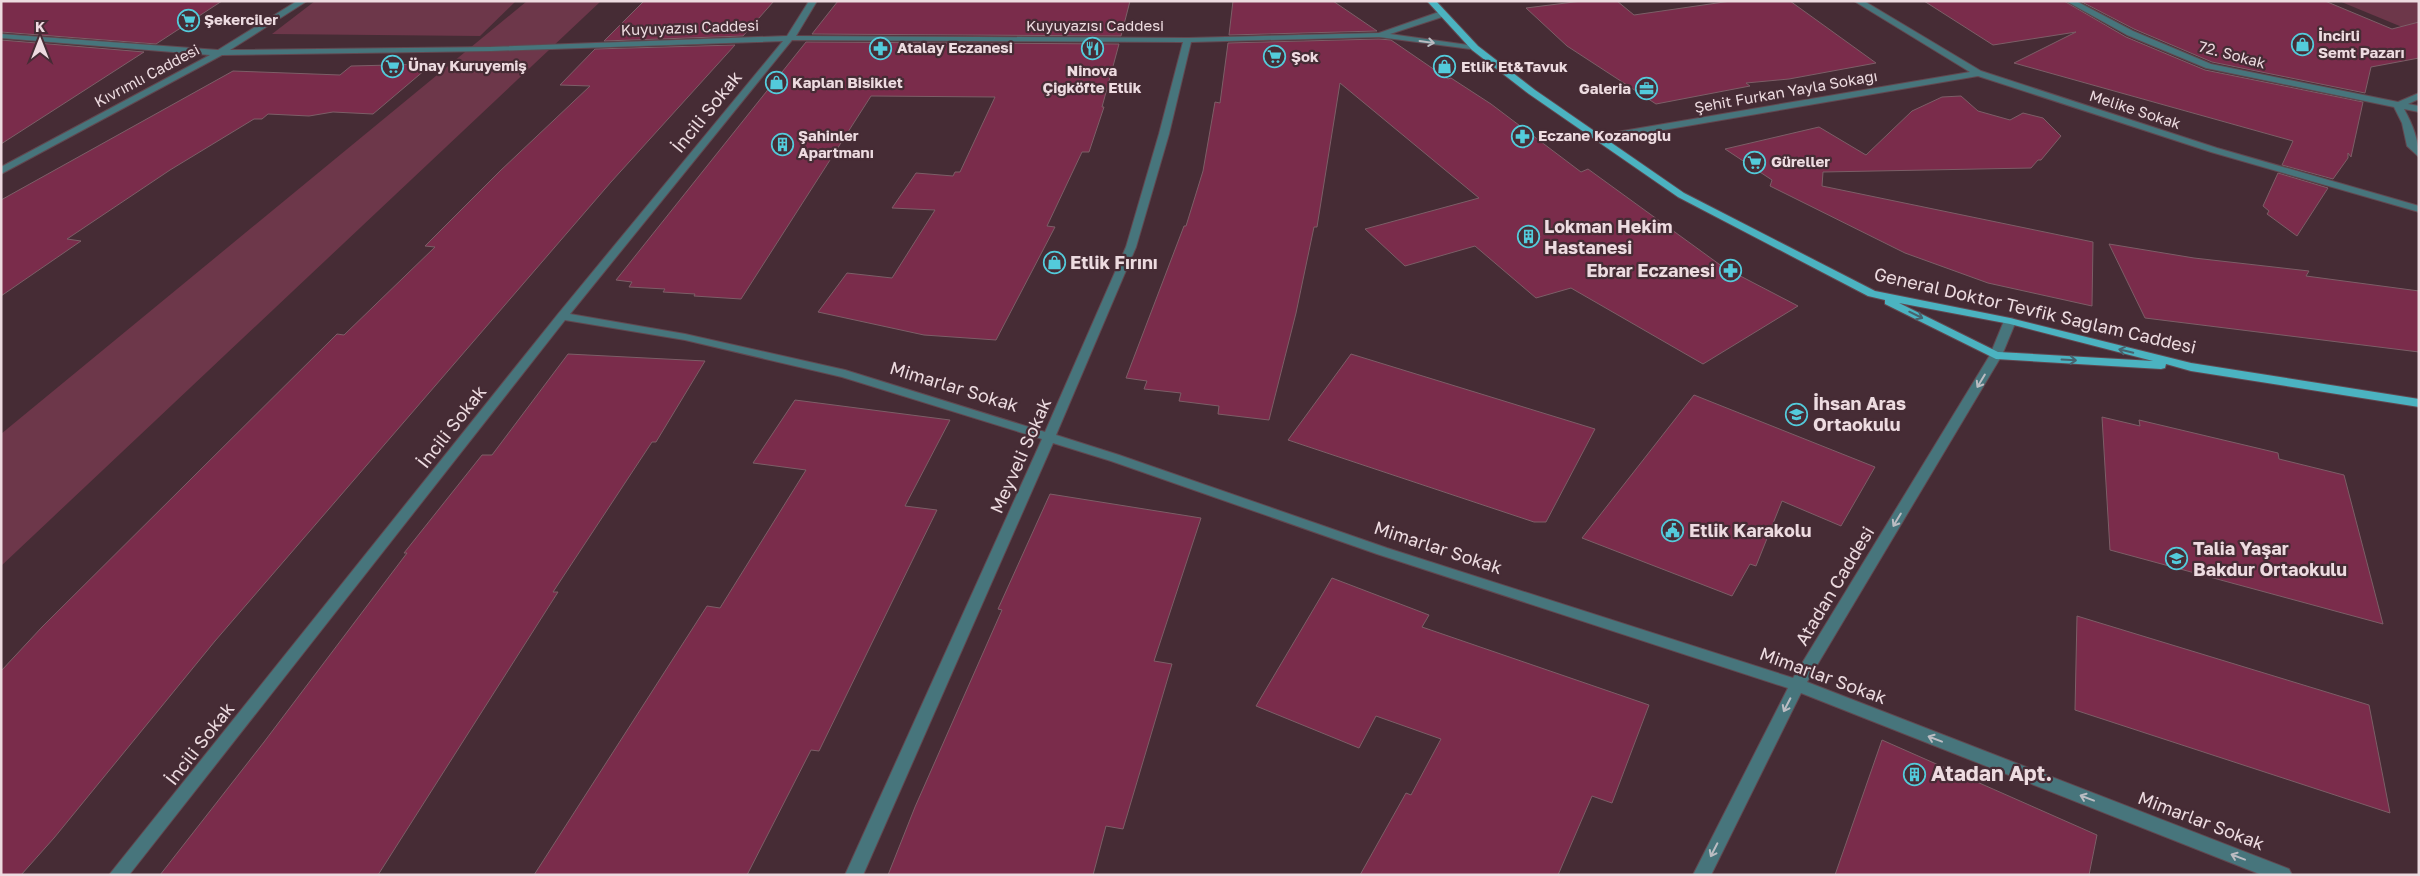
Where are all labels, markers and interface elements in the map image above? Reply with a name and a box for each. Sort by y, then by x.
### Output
supermarket icon: Şekerciler [176,8,200,32]
place label: Şekerciler [204,10,278,28]
north arrow [15,15,65,65]
street label: Kuyuyazısı Caddesi [621,16,759,38]
street label: Kuyuyazısı Caddesi [1026,16,1164,34]
text: K [35,18,45,35]
place label: İncirli Semt Pazarı [2318,26,2405,61]
shop icon: İncirli Semt Pazarı [2290,33,2314,57]
pharmacy icon: Atalay Eczanesi [869,36,893,60]
restaurant icon: Ninova Çiğköfte Etlik [1080,36,1104,60]
street label: 72. Sokak [2197,36,2268,72]
one-way arrow [1419,37,1435,47]
place label: Atalay Eczanesi [897,38,1013,56]
street label: Kıvrımlı Caddesi [91,40,202,110]
supermarket icon: Şok [1263,45,1287,69]
place label: Şok [1291,47,1319,65]
supermarket icon: Ünay Kuruyemiş [380,54,404,78]
shop icon: Etlik Et&Tavuk [1433,55,1457,79]
place label: Ünay Kuruyemiş [408,56,527,74]
place label: Etlik Et&Tavuk [1461,57,1568,75]
place label: Ninova Çiğköfte Etlik [1043,61,1142,96]
street label: İncili Sokak [666,66,746,157]
street label: Şehit Furkan Yayla Sokağı [1693,66,1879,116]
shop icon: Kaplan Bisiklet [764,71,788,95]
place label: Kaplan Bisiklet [792,73,903,91]
office icon: Galeria [1635,77,1659,101]
place label: Galeria [1579,79,1631,97]
street label: Melike Sokak [2087,86,2184,132]
pharmacy icon: Eczane Kozanoğlu [1510,124,1534,148]
place label: Şahinler Apartmanı [798,126,874,161]
place label: Eczane Kozanoğlu [1538,126,1671,144]
building icon: Şahinler Apartmanı [770,133,794,157]
supermarket icon: Güreller [1743,150,1767,174]
place label: Güreller [1771,152,1830,170]
place label: Lokman Hekim Hastanesi [1544,215,1673,258]
building icon: Lokman Hekim Hastanesi [1516,225,1540,249]
shop icon: Etlik Fırını [1042,251,1066,275]
place label: Etlik Fırını [1070,251,1158,273]
place label: Ebrar Eczanesi [1586,259,1715,281]
pharmacy icon: Ebrar Eczanesi [1719,259,1743,283]
street label: General Doktor Tevfik Sağlam Caddesi [1872,262,2198,358]
one-way arrow [1908,311,1923,320]
one-way arrow [2119,346,2135,355]
one-way arrow [2061,355,2077,364]
street label: Mimarlar Sokak [887,356,1021,416]
one-way arrow [1975,373,1985,387]
street label: İncili Sokak [412,381,490,472]
place label: İhsan Aras Ortaokulu [1813,392,1906,435]
street label: Meyveli Sokak [985,394,1055,517]
school or university icon: İhsan Aras Ortaokulu [1785,402,1809,426]
one-way arrow [1891,512,1901,526]
street label: Mimarlar Sokak [1371,516,1505,578]
public building icon: Etlik Karakolu [1661,519,1685,543]
place label: Etlik Karakolu [1689,519,1811,541]
street label: Atadan Caddesi [1790,522,1878,649]
place label: Talia Yaşar Bakdur Ortaokulu [2193,537,2347,580]
school or university icon: Talia Yaşar Bakdur Ortaokulu [2165,547,2189,571]
street label: Mimarlar Sokak [1757,642,1890,708]
one-way arrow [1782,697,1791,712]
street label: İncili Sokak [160,698,238,789]
one-way arrow [1928,734,1943,743]
place label: Atadan Apt. [1931,760,2052,786]
building icon: Atadan Apt. [1903,762,1927,786]
street label: Mimarlar Sokak [2135,786,2268,854]
one-way arrow [2079,793,2095,802]
one-way arrow [1709,842,1718,857]
one-way arrow [2231,852,2246,861]

